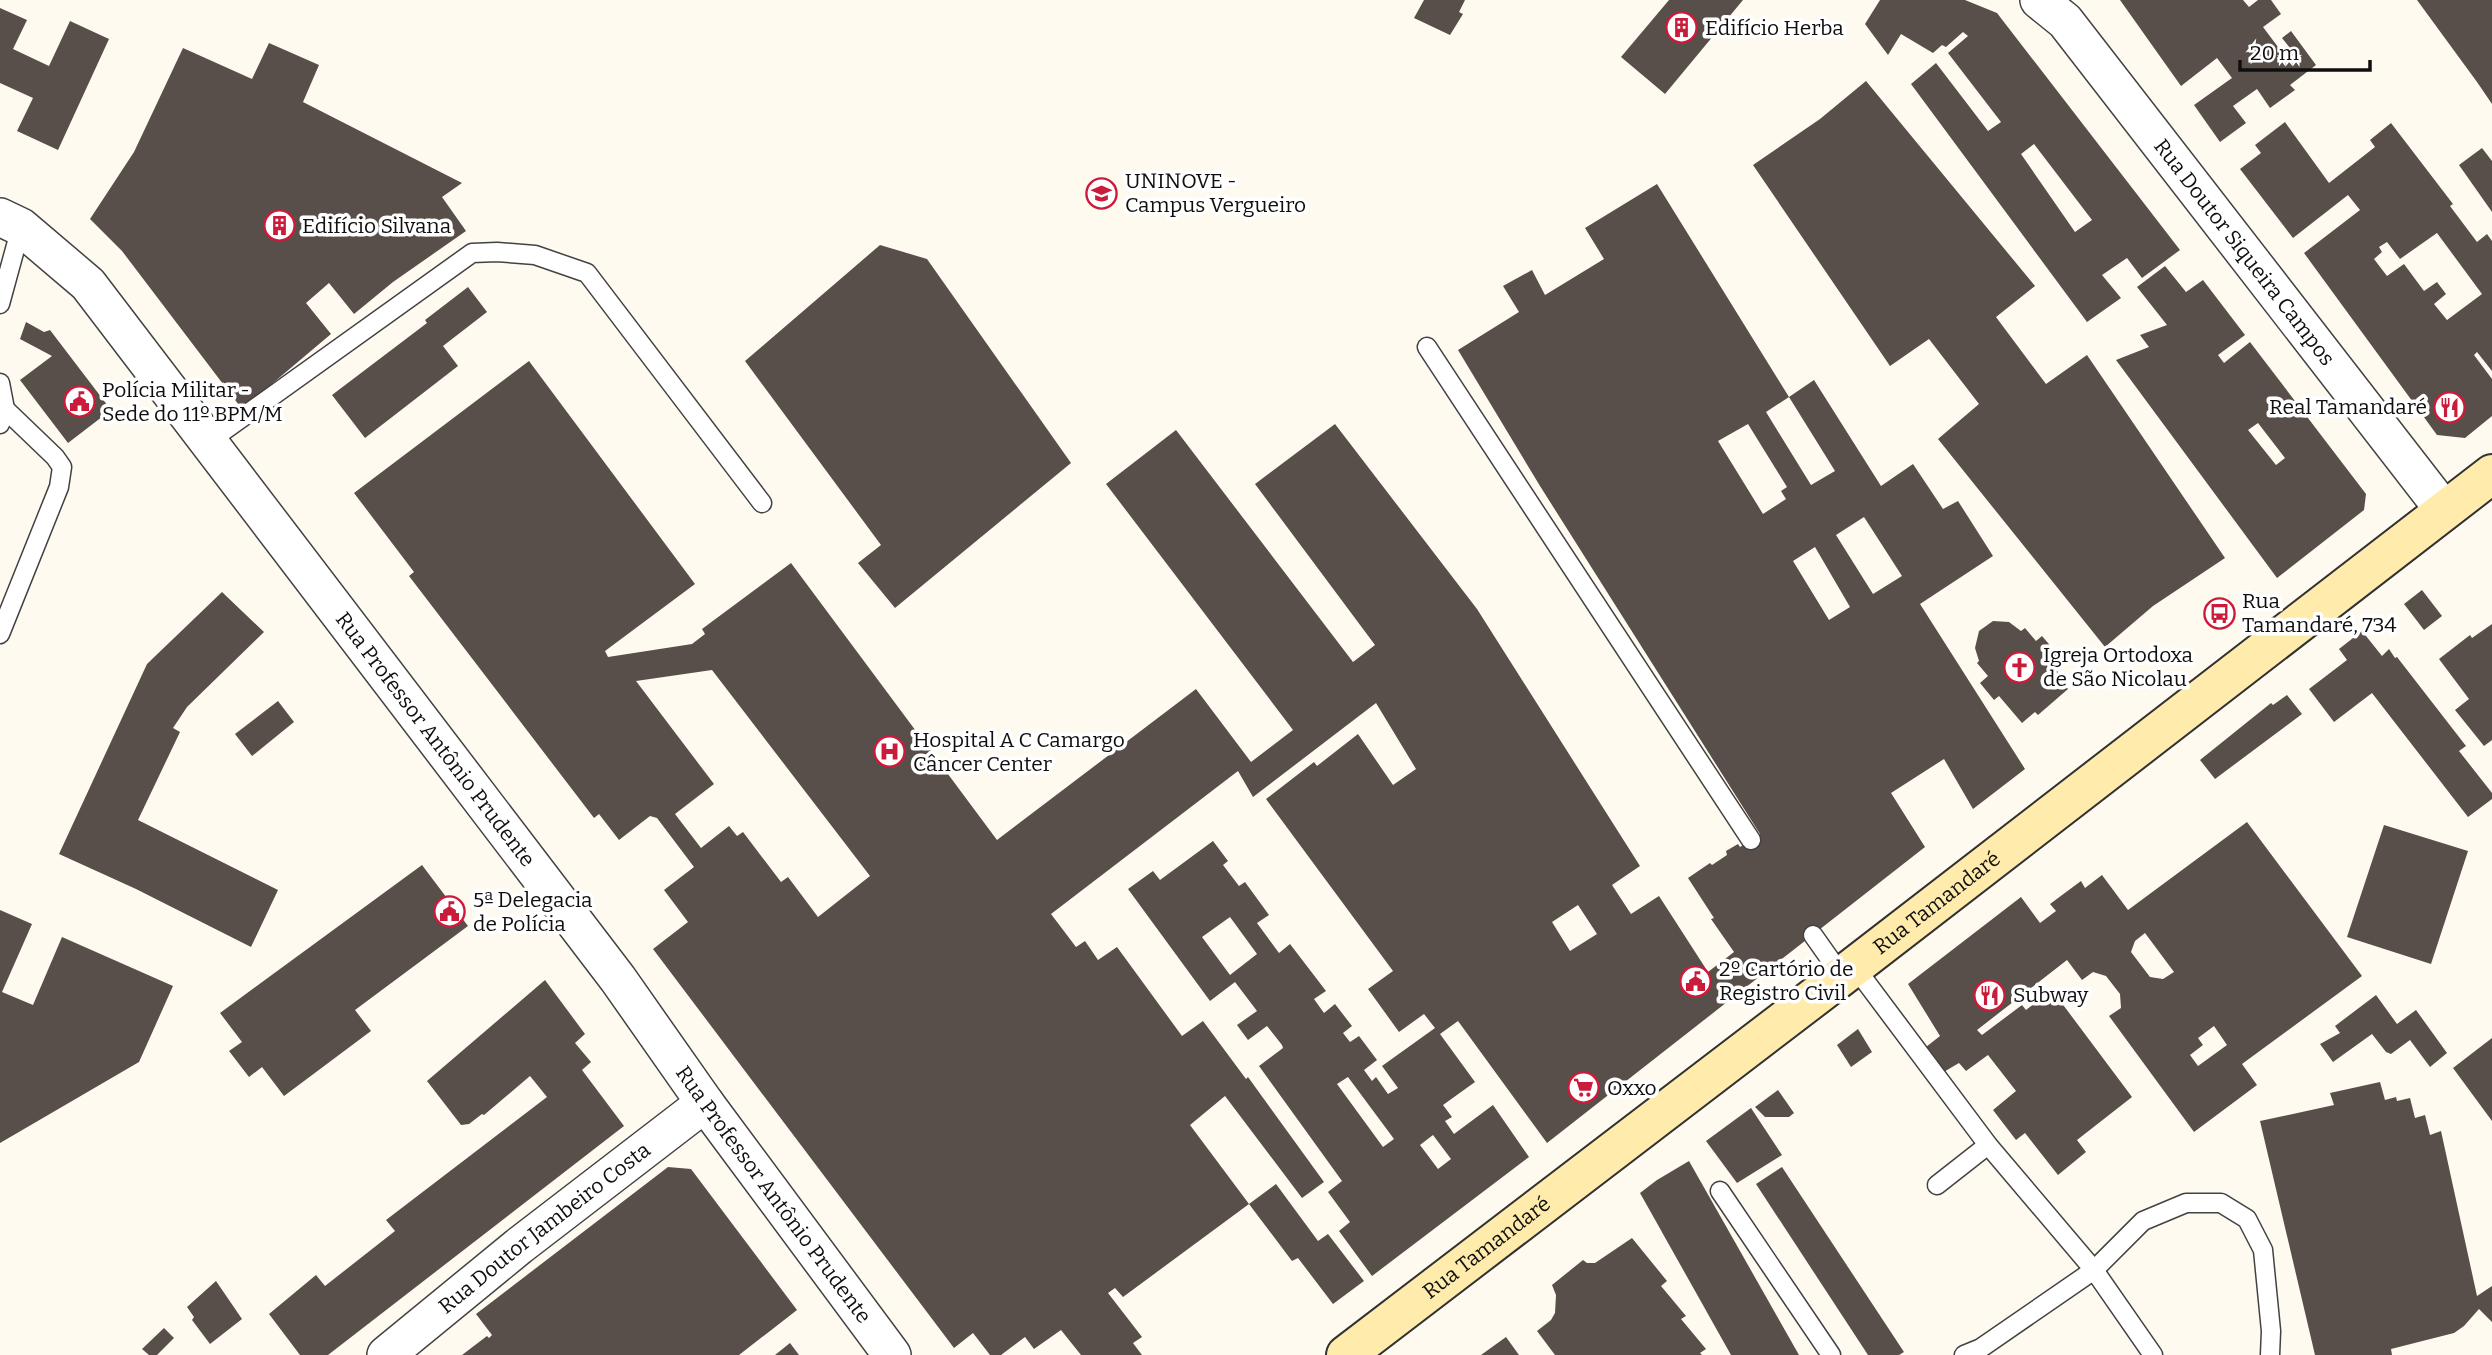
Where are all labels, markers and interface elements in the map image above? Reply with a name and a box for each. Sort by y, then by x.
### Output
building icon: Edifício Herba [1665,11,1699,45]
place label: Edifício Herba [1705,15,1844,41]
scale bar [2240,28,2370,72]
text: 20 m [2250,40,2299,66]
street label: Rua Doutor Siqueira Campos [2148,134,2340,371]
place label: UNINOVE - Campus Vergueiro [1125,168,1306,218]
school or university icon: UNINOVE - Campus Vergueiro [1085,176,1119,210]
building icon: Edifício Silvana [262,209,296,243]
place label: Edifício Silvana [302,213,452,239]
place label: Polícia Militar - Sede do 11º BPM/M [102,377,283,427]
public building icon: Polícia Militar - Sede do 11º BPM/M [62,385,96,419]
restaurant icon: Real Tamandaré [2433,390,2467,424]
place label: Real Tamandaré [2269,394,2427,420]
place label: Rua Tamandaré, 734 [2242,588,2397,638]
bus stop icon: Rua Tamandaré, 734 [2202,596,2236,630]
street label: Rua Professor Antônio Prudente [330,607,541,872]
place label: Igreja Ortodoxa de São Nicolau [2043,642,2194,692]
church icon: Igreja Ortodoxa de São Nicolau [2003,650,2037,684]
place label: Hospital A C Camargo Câncer Center [913,727,1125,777]
hospital icon: Hospital A C Camargo Câncer Center [873,735,907,769]
street label: Rua Tamandaré [1868,846,2006,960]
place label: 5ª Delegacia de Polícia [473,887,593,937]
public building icon: 5ª Delegacia de Polícia [433,895,467,929]
place label: 2º Cartório de Registro Civil [1719,956,1853,1006]
public building icon: 2º Cartório de Registro Civil [1679,964,1713,998]
restaurant icon: Subway [1973,978,2007,1012]
place label: Subway [2013,982,2089,1008]
street label: Rua Professor Antônio Prudente [670,1061,877,1328]
supermarket icon: Oxxo [1567,1071,1601,1105]
place label: Oxxo [1607,1075,1657,1101]
street label: Rua Doutor Jambeiro Costa [433,1137,656,1319]
street label: Rua Tamandaré [1418,1191,1556,1305]

